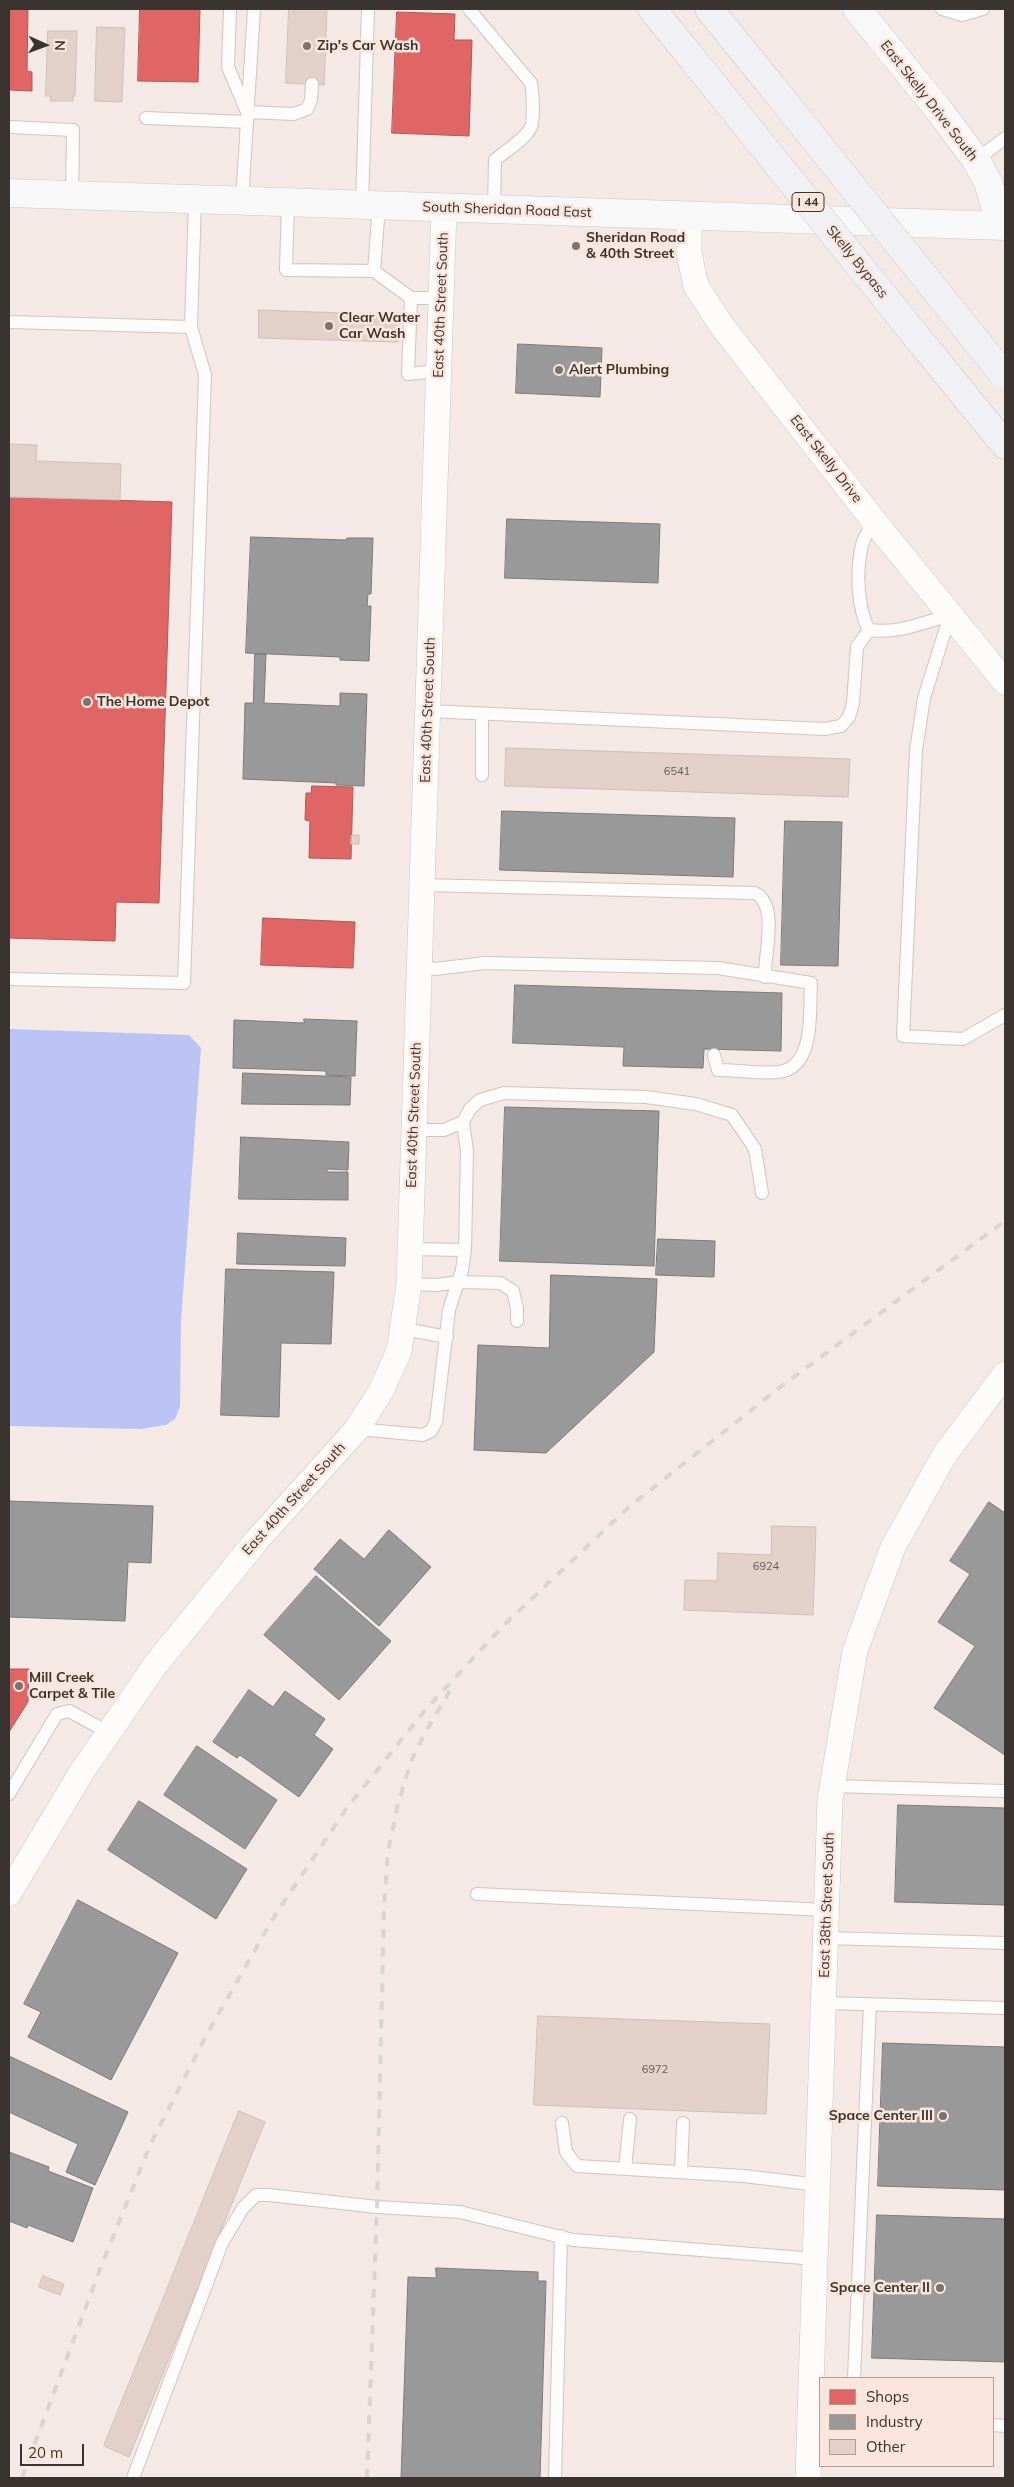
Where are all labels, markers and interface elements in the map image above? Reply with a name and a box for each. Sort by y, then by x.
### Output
north arrow [20,20,70,70]
street label: East Skelly Drive South [877,37,981,165]
place label: Zip's Car Wash [317,38,418,54]
text: N [51,40,69,51]
marker: Zip's Car Wash [301,40,313,52]
road number: I 44 [792,192,824,212]
street label: South Sheridan Road East [422,199,592,221]
street label: Skelly Bypass [823,222,891,302]
place label: Sheridan Road & 40th Street [586,230,685,262]
street label: East 40th Street South [430,232,452,378]
marker: Sheridan Road & 40th Street [570,240,582,252]
place label: Clear Water Car Wash [339,310,420,342]
marker: Clear Water Car Wash [323,320,335,332]
place label: Alert Plumbing [569,362,669,378]
marker: Alert Plumbing [553,364,565,376]
street label: East Skelly Drive [786,412,866,506]
street label: East 40th Street South [417,637,439,783]
place label: The Home Depot [97,694,209,710]
marker: The Home Depot [81,696,93,708]
house number: 6541 [664,765,690,779]
street label: East 40th Street South [403,1042,425,1188]
street label: East 40th Street South [239,1439,349,1559]
house number: 6924 [753,1560,779,1574]
place label: Mill Creek Carpet & Tile [29,1670,115,1702]
marker: Mill Creek Carpet & Tile [13,1680,25,1692]
street label: East 38th Street South [816,1832,838,1978]
house number: 6972 [642,2063,668,2077]
place label: Space Center III [829,2108,933,2124]
marker: Space Center III [937,2110,949,2122]
place label: Space Center II [830,2280,930,2296]
marker: Space Center II [934,2282,946,2294]
legend [819,2377,994,2467]
text: Shops [866,2387,909,2406]
text: Industry [866,2412,923,2431]
scale bar [22,2434,86,2466]
text: Other [866,2437,905,2456]
text: 20 m [28,2443,63,2462]

